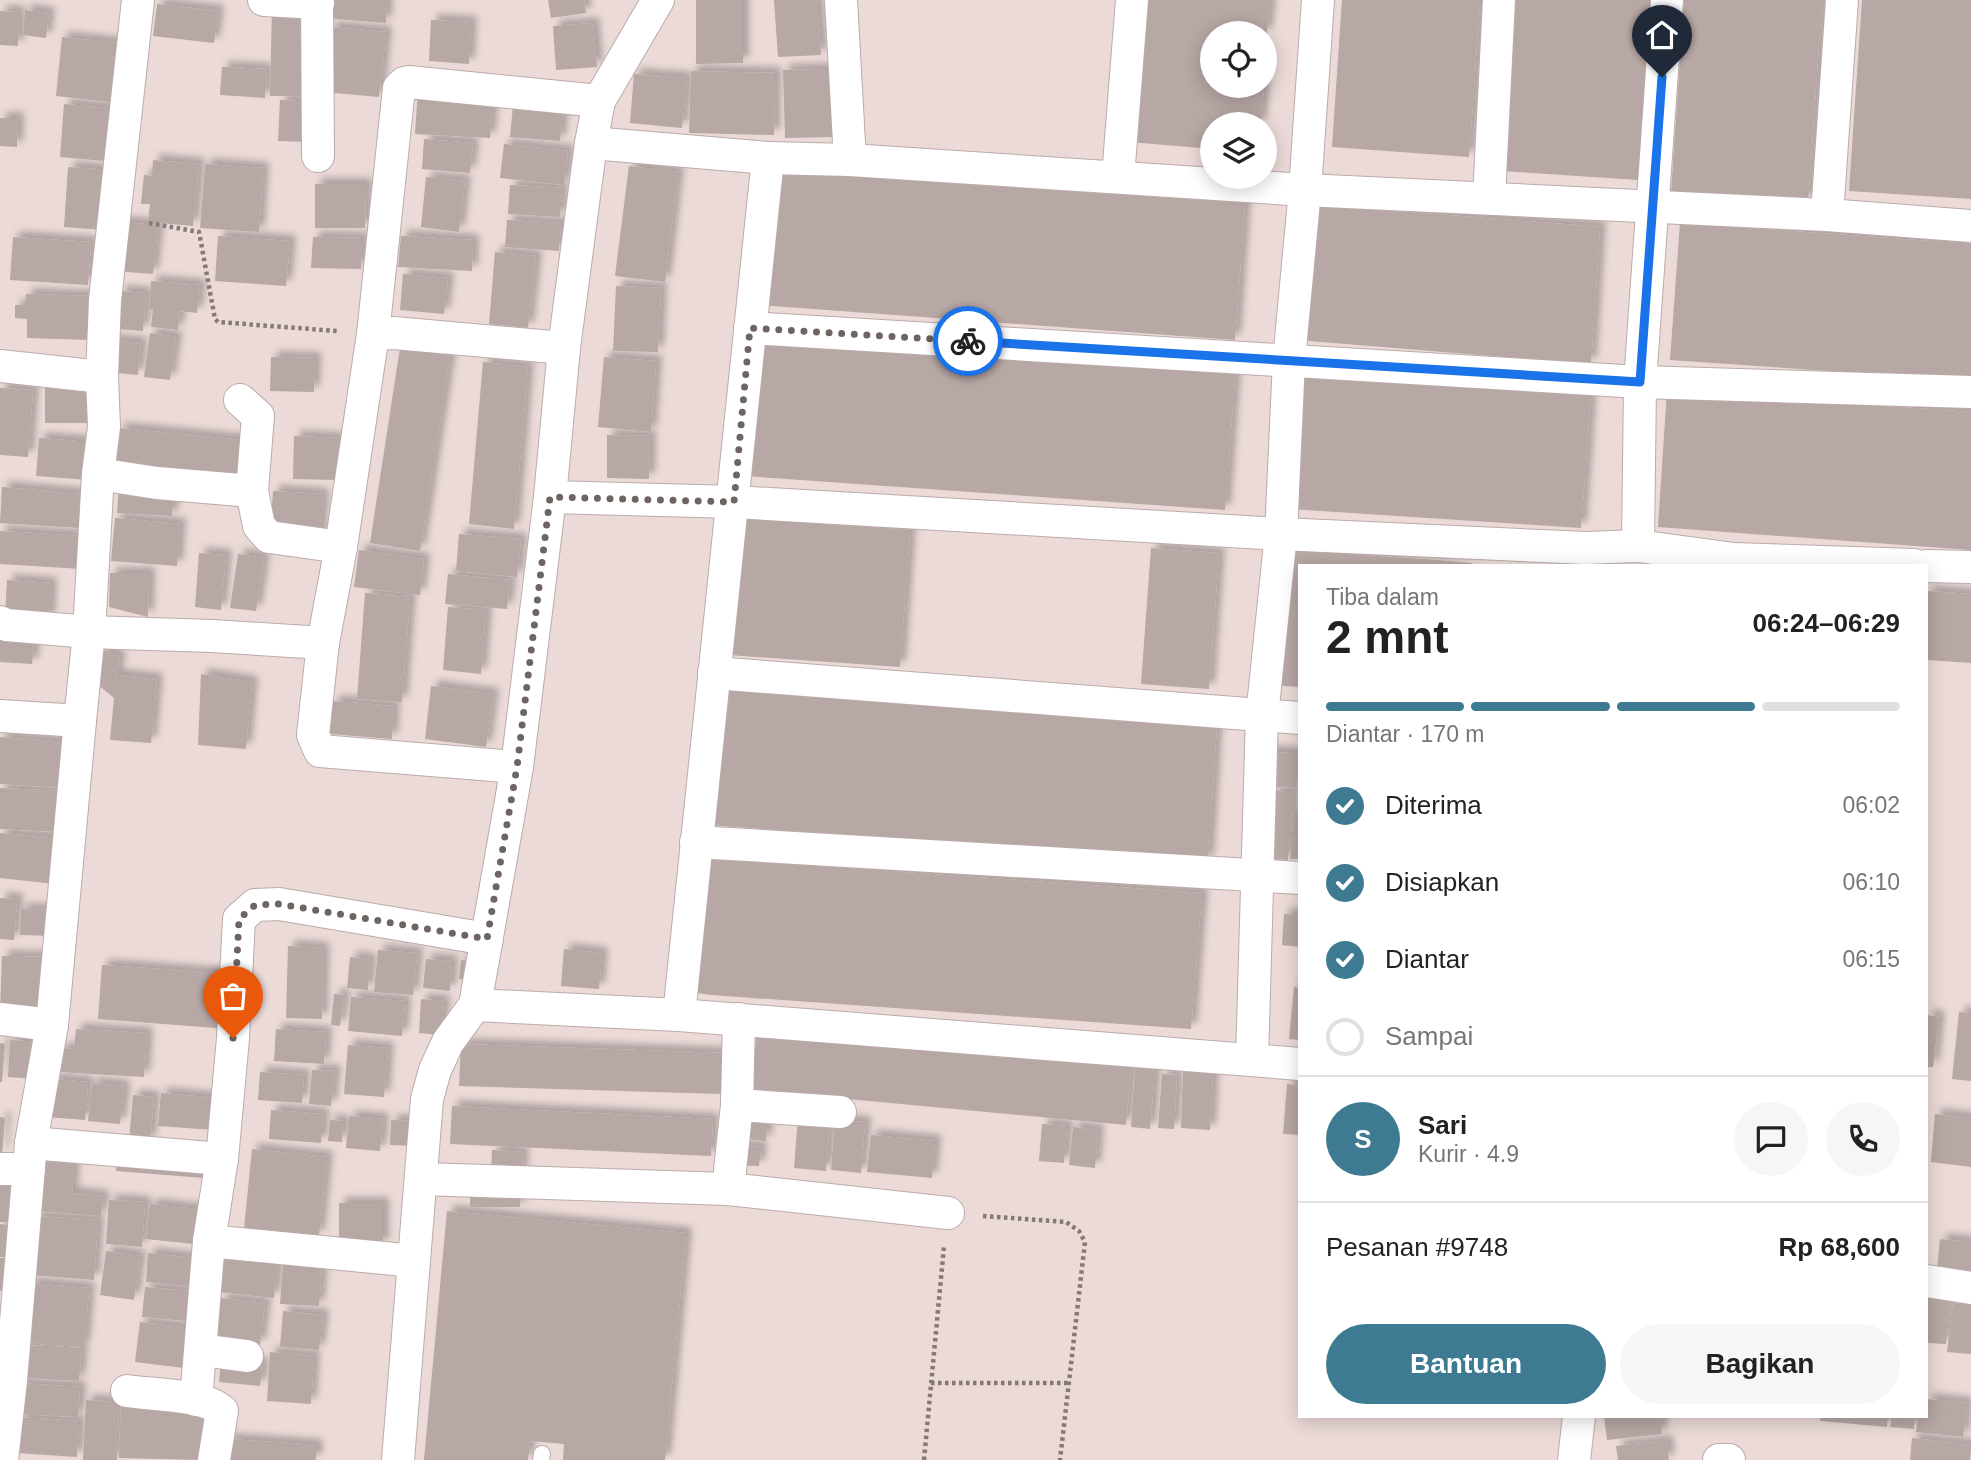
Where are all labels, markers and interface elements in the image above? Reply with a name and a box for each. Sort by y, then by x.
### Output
pin [1632,5,1692,77]
icon: home [1643,16,1681,54]
map controls [1200,21,1277,189]
button: locate [1200,21,1277,98]
button: layers [1200,112,1277,189]
courier [933,306,1003,376]
icon: bike [949,322,987,360]
text: Tiba dalam [1326,584,1439,610]
text: 06:24–06:29 [1753,608,1900,638]
text: 2 mnt [1326,611,1449,663]
text: Diantar · 170 m [1326,721,1485,747]
icon: check [1326,787,1364,825]
text: Diterima [1385,790,1482,820]
text: 06:02 [1842,792,1900,818]
icon: check [1326,864,1364,902]
text: Disiapkan [1385,867,1499,897]
text: 06:10 [1842,869,1900,895]
icon: check [1326,941,1364,979]
text: Diantar [1385,944,1469,974]
text: 06:15 [1842,946,1900,972]
pin [203,966,263,1038]
icon: bag [214,977,252,1015]
text: Sampai [1385,1021,1473,1051]
button: chat [1734,1102,1808,1176]
button: phone [1826,1102,1900,1176]
text: Sari [1418,1110,1467,1140]
text: S [1354,1124,1372,1154]
text: Kurir · 4.9 [1418,1141,1519,1167]
text: Pesanan #9748 [1326,1232,1508,1262]
text: Rp 68,600 [1779,1232,1900,1262]
button: Bantuan [1326,1324,1606,1404]
button: Bagikan [1620,1324,1900,1404]

